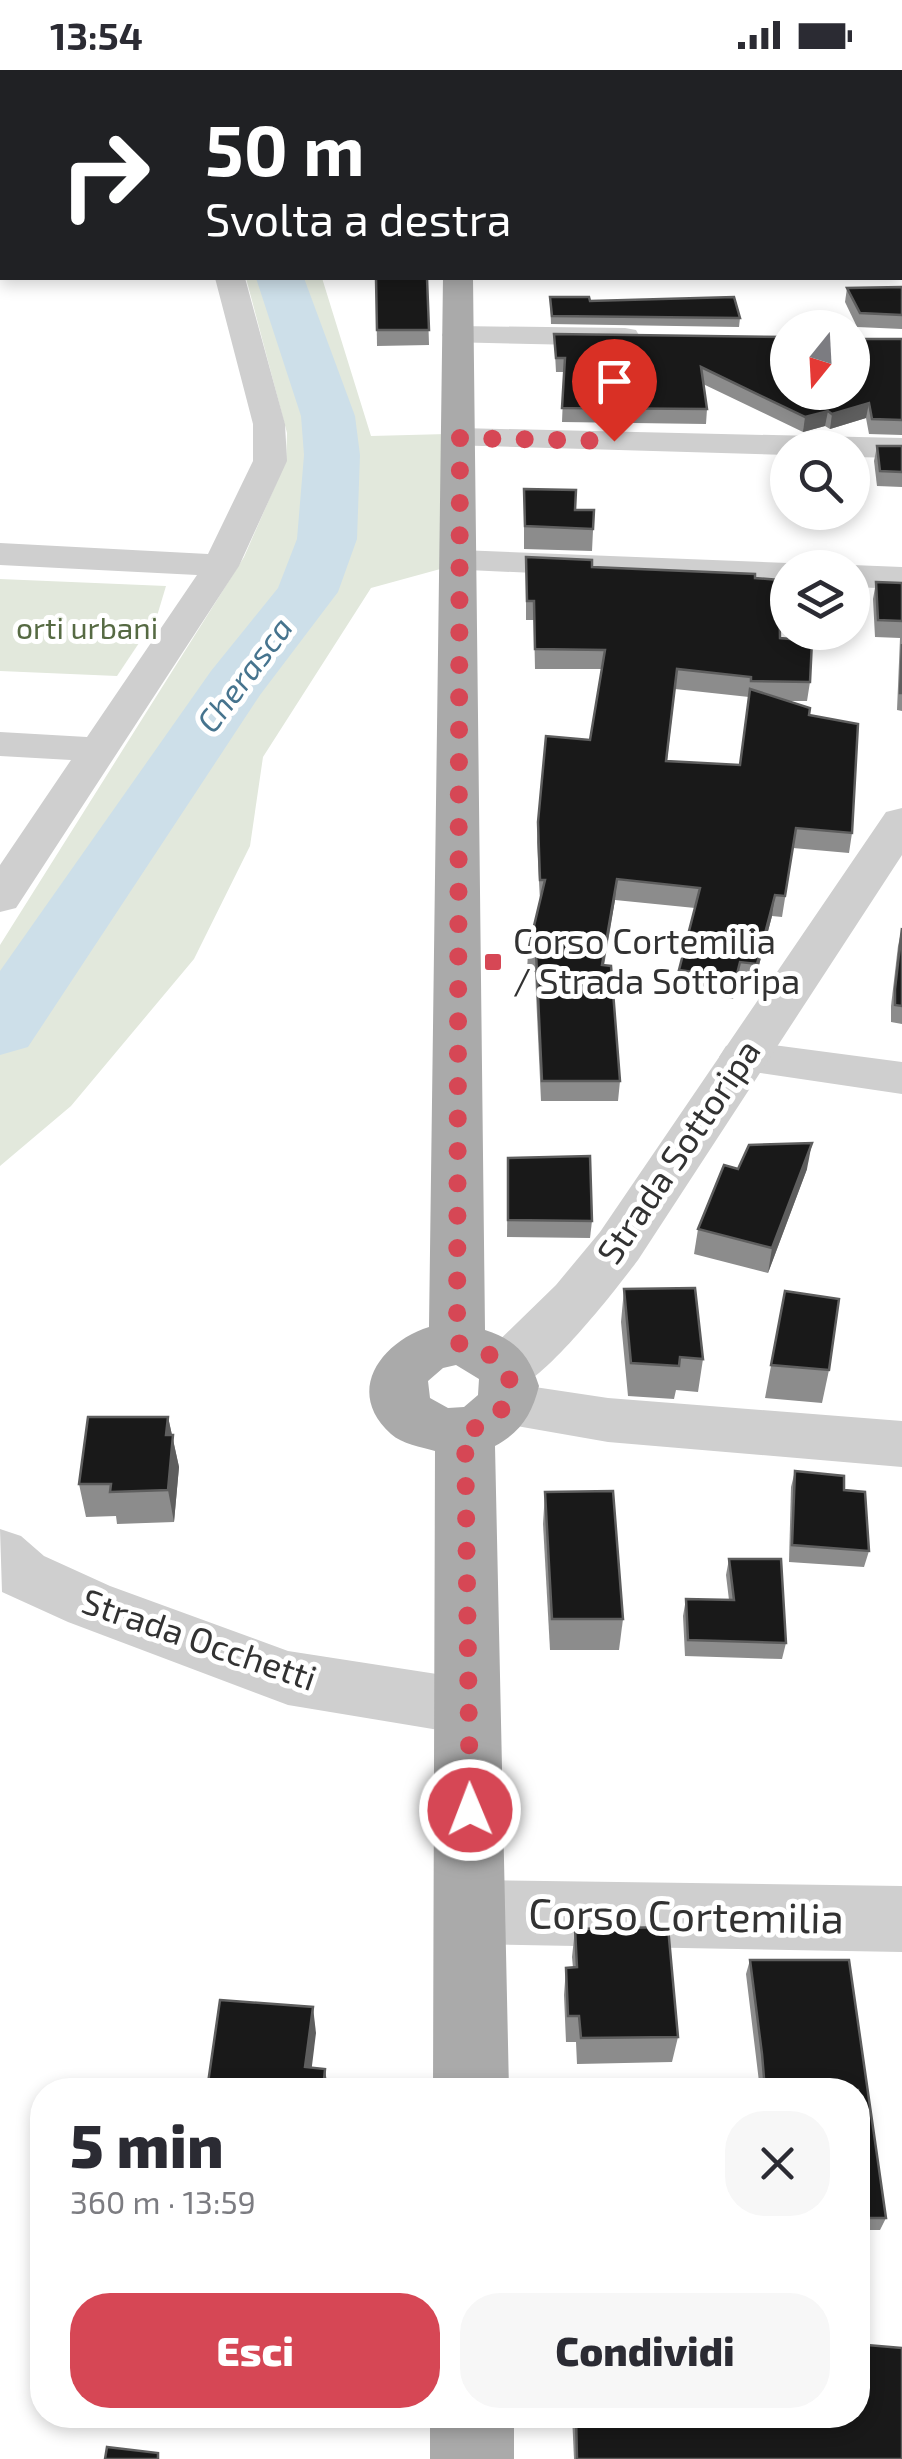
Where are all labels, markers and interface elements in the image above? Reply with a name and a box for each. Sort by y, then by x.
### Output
text: 13:54 [50,12,143,58]
text: 50 m [205,106,365,190]
icon: right [40,110,170,240]
text: Svolta a destra [205,191,511,245]
north arrow [770,310,870,410]
map controls [770,310,870,650]
pin [572,339,657,442]
icon: arrive [587,354,642,409]
button: search [770,430,870,530]
button: layers [770,550,870,650]
park label: orti urbani [16,609,158,645]
water label: Cherasca [188,609,299,739]
place label: Corso Cortemilia / Strada Sottoripa [513,919,800,1001]
marker: Corso Cortemilia / Strada Sottoripa [482,951,504,973]
street label: Strada Sottoripa [587,1031,768,1271]
street label: Strada Occhetti [77,1578,322,1698]
position arrow [418,1758,522,1862]
street label: Corso Cortemilia [528,1886,844,1942]
text: 5 min [70,2108,224,2180]
button: close [725,2111,830,2216]
text: 360 m · 13:59 [70,2182,256,2220]
button: Esci [70,2293,440,2408]
button: Condividi [460,2293,830,2408]

